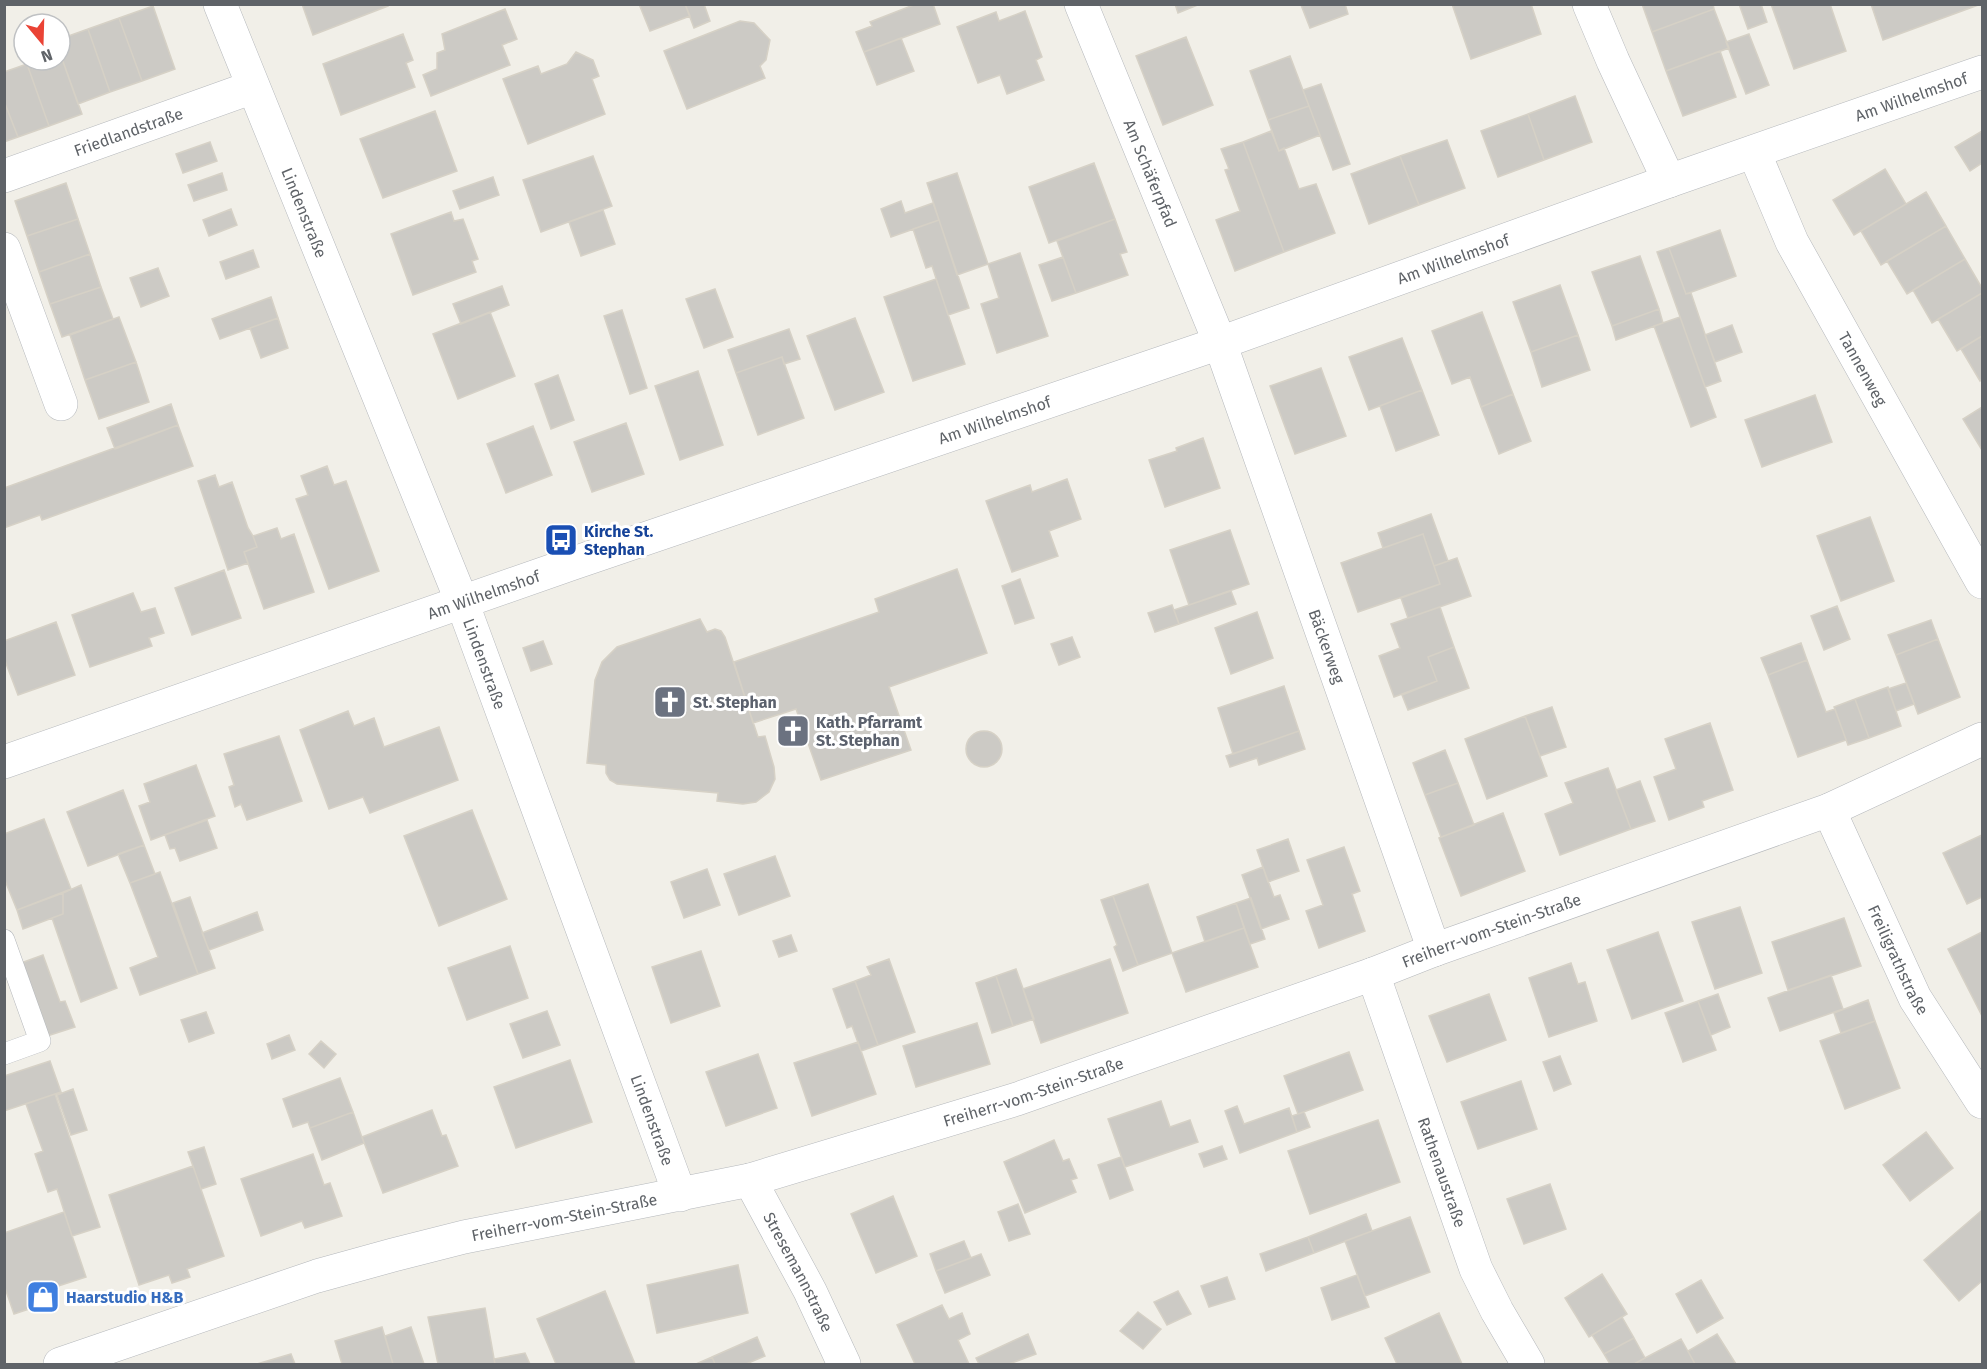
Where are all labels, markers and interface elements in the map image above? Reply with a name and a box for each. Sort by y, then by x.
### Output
north arrow [12,12,72,72]
text: N [39,45,55,66]
street label: Am Wilhelmshof [1853,68,1972,125]
street label: Friedlandstraße [71,104,186,160]
street label: Am Schäferpfad [1119,117,1180,230]
street label: Lindenstraße [277,165,331,261]
street label: Am Wilhelmshof [1395,230,1513,288]
street label: Tannenweg [1834,329,1891,410]
street label: Am Wilhelmshof [936,392,1055,448]
bus stop icon: Kirche St. Stephan [543,522,579,558]
place label: Kirche St. Stephan [584,522,654,559]
street label: Am Wilhelmshof [425,566,544,623]
street label: Bäckerweg [1305,607,1349,687]
street label: Lindenstraße [459,616,510,712]
church icon: St. Stephan [652,684,688,720]
place label: St. Stephan [693,693,777,712]
church icon: Kath. Pfarramt St. Stephan [775,713,811,749]
place label: Kath. Pfarramt St. Stephan [816,713,923,750]
street label: Freiherr-vom-Stein-Straße [1399,890,1584,972]
street label: Freiligrathstraße [1864,902,1932,1018]
street label: Freiherr-vom-Stein-Straße [941,1053,1126,1131]
street label: Lindenstraße [627,1072,677,1168]
street label: Rathenaustraße [1414,1115,1470,1230]
street label: Freiherr-vom-Stein-Straße [470,1190,659,1245]
street label: Stresemannstraße [759,1209,837,1335]
shop icon: Haarstudio H&B [25,1279,61,1315]
place label: Haarstudio H&B [66,1288,183,1307]

